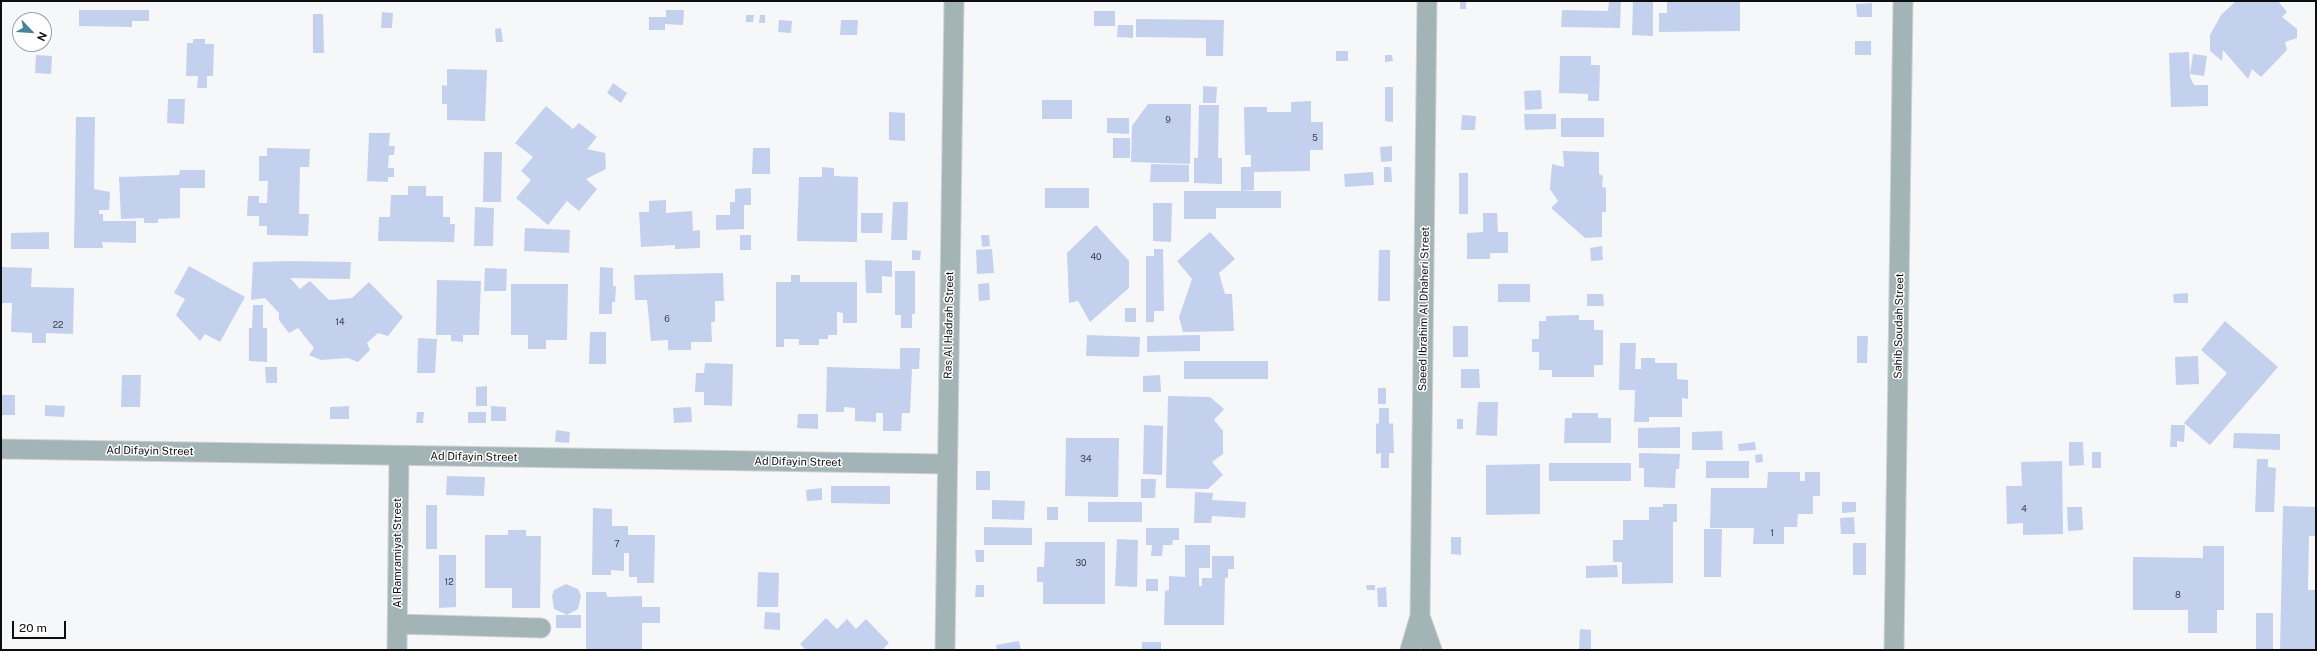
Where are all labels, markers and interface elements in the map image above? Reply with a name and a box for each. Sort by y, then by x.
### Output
north arrow [12,12,52,52]
text: N [35,30,49,43]
house number: 9 [1165,115,1171,125]
house number: 5 [1312,133,1318,143]
street label: Saeed Ibrahim Al Dhaheri Street [1416,227,1432,391]
house number: 40 [1090,252,1102,262]
street label: Ras Al Hadrah Street [941,271,957,379]
street label: Sahib Soudah Street [1891,273,1907,379]
house number: 6 [664,314,670,324]
house number: 14 [335,317,345,327]
house number: 22 [53,320,63,330]
street label: Ad Difayin Street [106,444,194,458]
street label: Ad Difayin Street [430,450,518,464]
house number: 34 [1080,454,1092,464]
street label: Ad Difayin Street [754,455,842,469]
street label: Al Ramramiyat Street [391,498,405,608]
house number: 4 [2021,504,2027,514]
house number: 1 [1770,528,1774,538]
house number: 7 [614,539,620,549]
house number: 30 [1075,558,1087,568]
house number: 12 [444,577,454,587]
house number: 8 [2175,590,2181,600]
scale bar [14,613,68,639]
text: 20 m [19,621,47,635]

